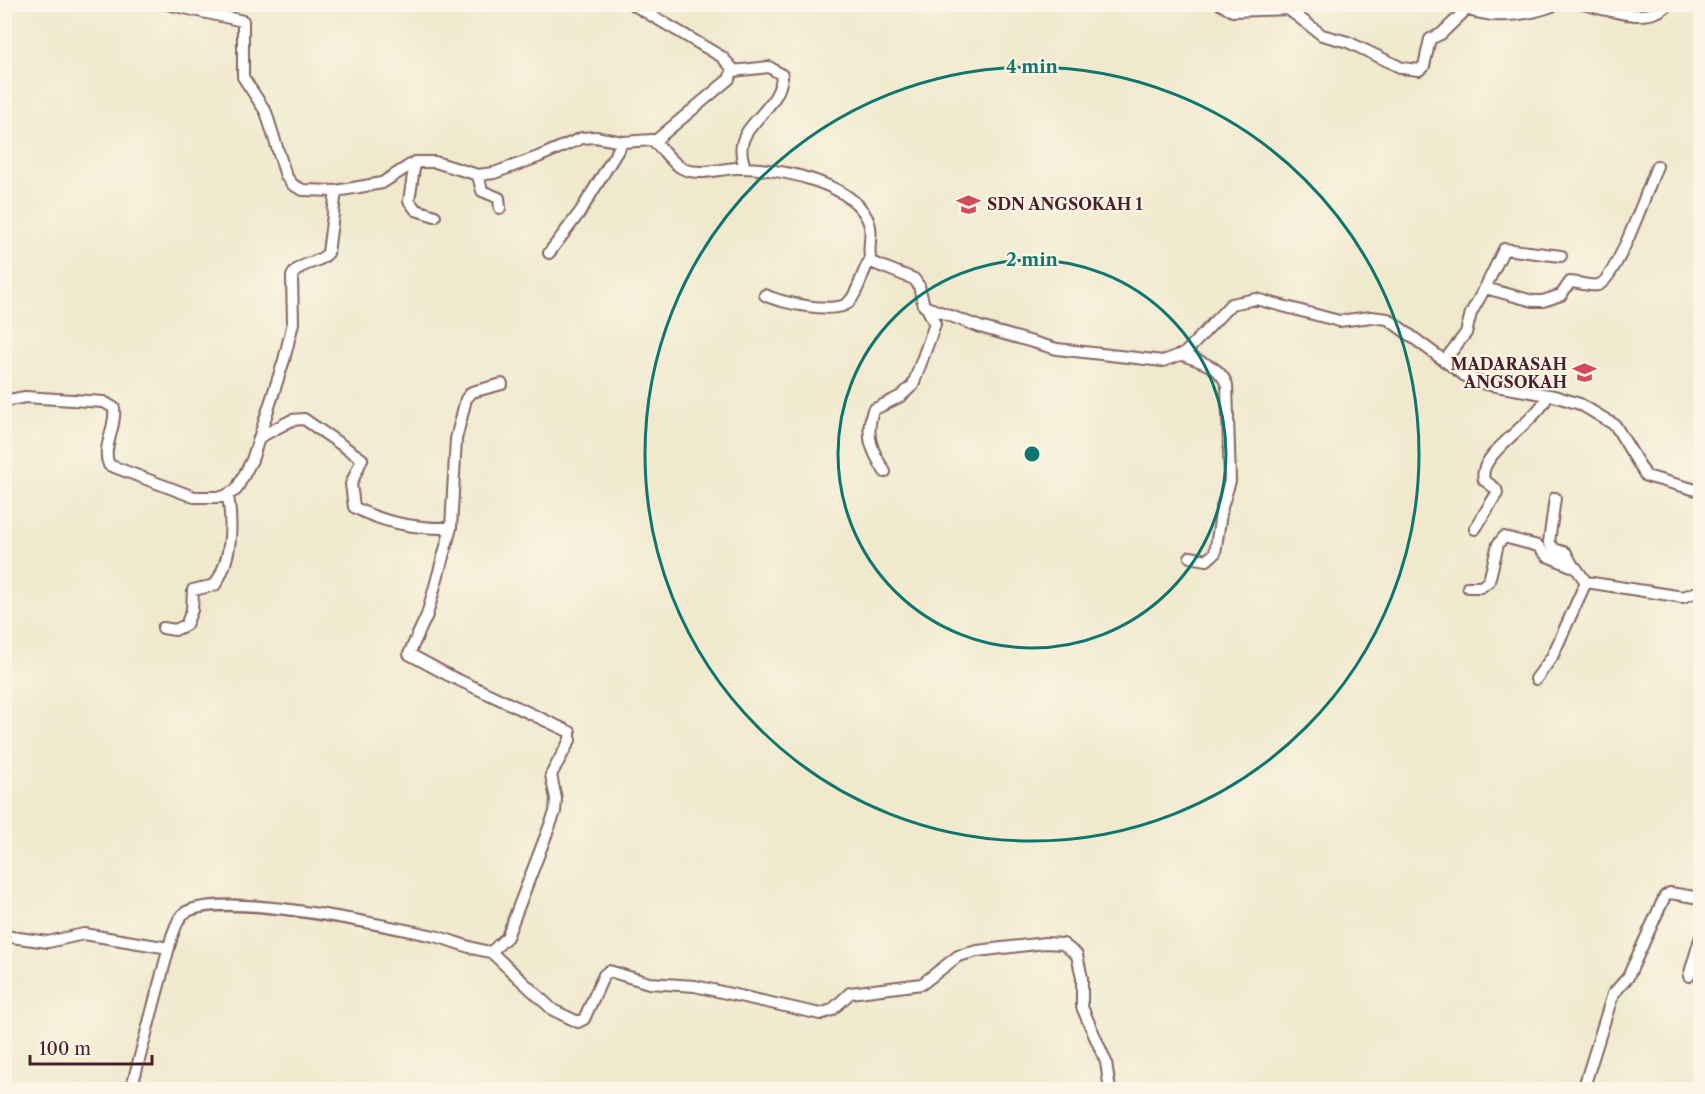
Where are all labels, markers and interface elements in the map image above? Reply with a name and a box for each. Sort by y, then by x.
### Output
text: 4 min [1006,56,1059,78]
school or university icon: SDN ANGSOKAH 1 [956,191,982,217]
place label: SDN ANGSOKAH 1 [987,194,1143,214]
text: 2 min [1006,249,1059,271]
place label: MADARASAH ANGSOKAH [1450,354,1567,392]
school or university icon: MADARASAH ANGSOKAH [1572,360,1598,386]
centre of rings [1022,444,1042,464]
scale bar [30,1028,152,1066]
text: 100 m [39,1038,91,1060]

